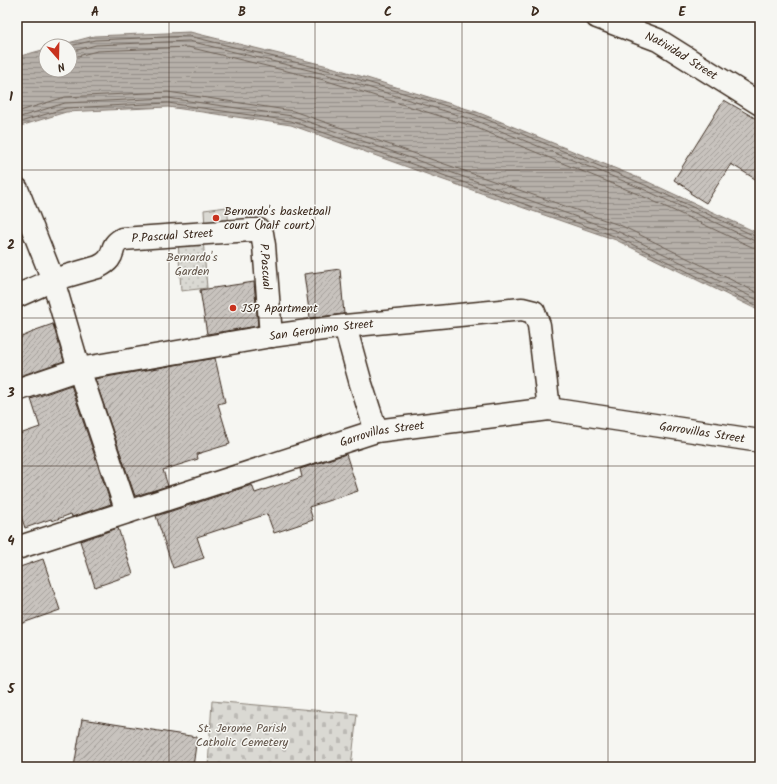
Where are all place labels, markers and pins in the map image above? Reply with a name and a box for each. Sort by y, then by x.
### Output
place label: Bernardo's basketball court (half court) [224,202,331,235]
marker: Bernardo's basketball court (half court) [211,213,221,223]
place label: JSP Apartment [241,299,318,318]
marker: JSP Apartment [228,303,238,313]

